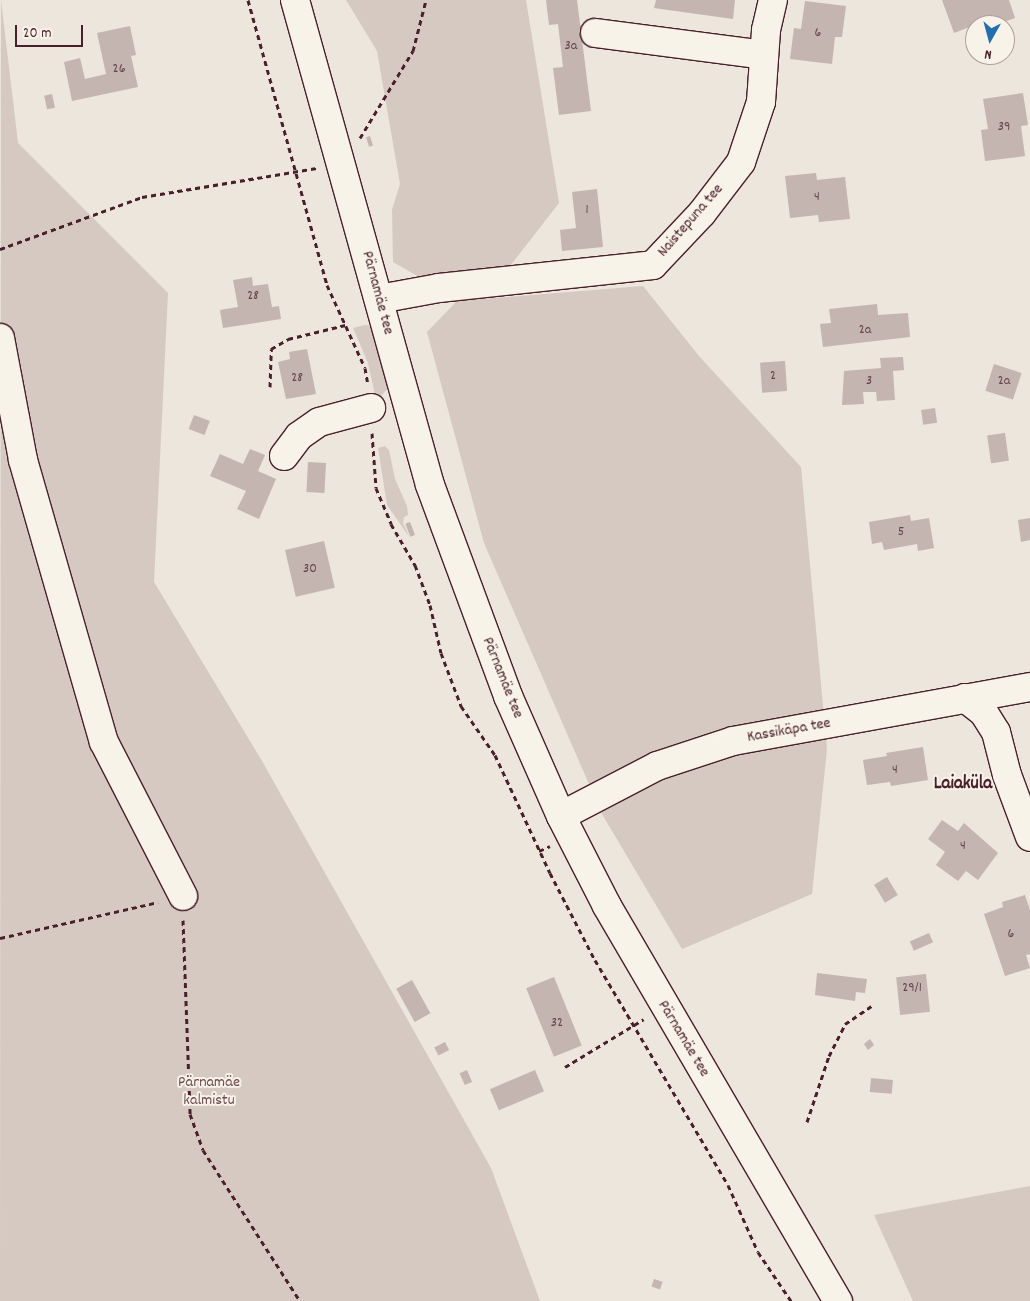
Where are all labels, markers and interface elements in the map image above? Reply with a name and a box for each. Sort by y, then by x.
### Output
scale bar [18,15,85,47]
north arrow [965,15,1015,65]
text: 20 m [23,23,51,45]
house number: 6 [815,25,821,41]
house number: 3a [565,38,577,54]
text: N [984,44,993,64]
house number: 26 [113,61,125,77]
house number: 39 [998,119,1010,135]
street label: Naistepuna tee [654,180,728,262]
house number: 4 [814,189,820,205]
house number: 1 [585,202,589,218]
street label: Pärnamäe tee [357,249,397,337]
house number: 28 [247,288,259,304]
house number: 2a [859,322,871,338]
house number: 2 [770,368,776,384]
house number: 28 [291,370,303,386]
house number: 3 [866,373,872,389]
house number: 2a [998,373,1010,389]
house number: 5 [898,524,904,540]
house number: 30 [303,561,317,577]
street label: Pärnamäe tee [477,635,527,721]
street label: Kassikäpa tee [746,714,832,748]
house number: 4 [892,762,898,778]
district label: Laiaküla [934,774,992,796]
house number: 4 [960,838,966,854]
house number: 6 [1008,926,1014,942]
house number: 29/1 [902,980,922,996]
street label: Pärnamäe tee [653,997,713,1081]
house number: 32 [551,1015,563,1031]
park label: Pärnamäe kalmistu [178,1073,240,1111]

